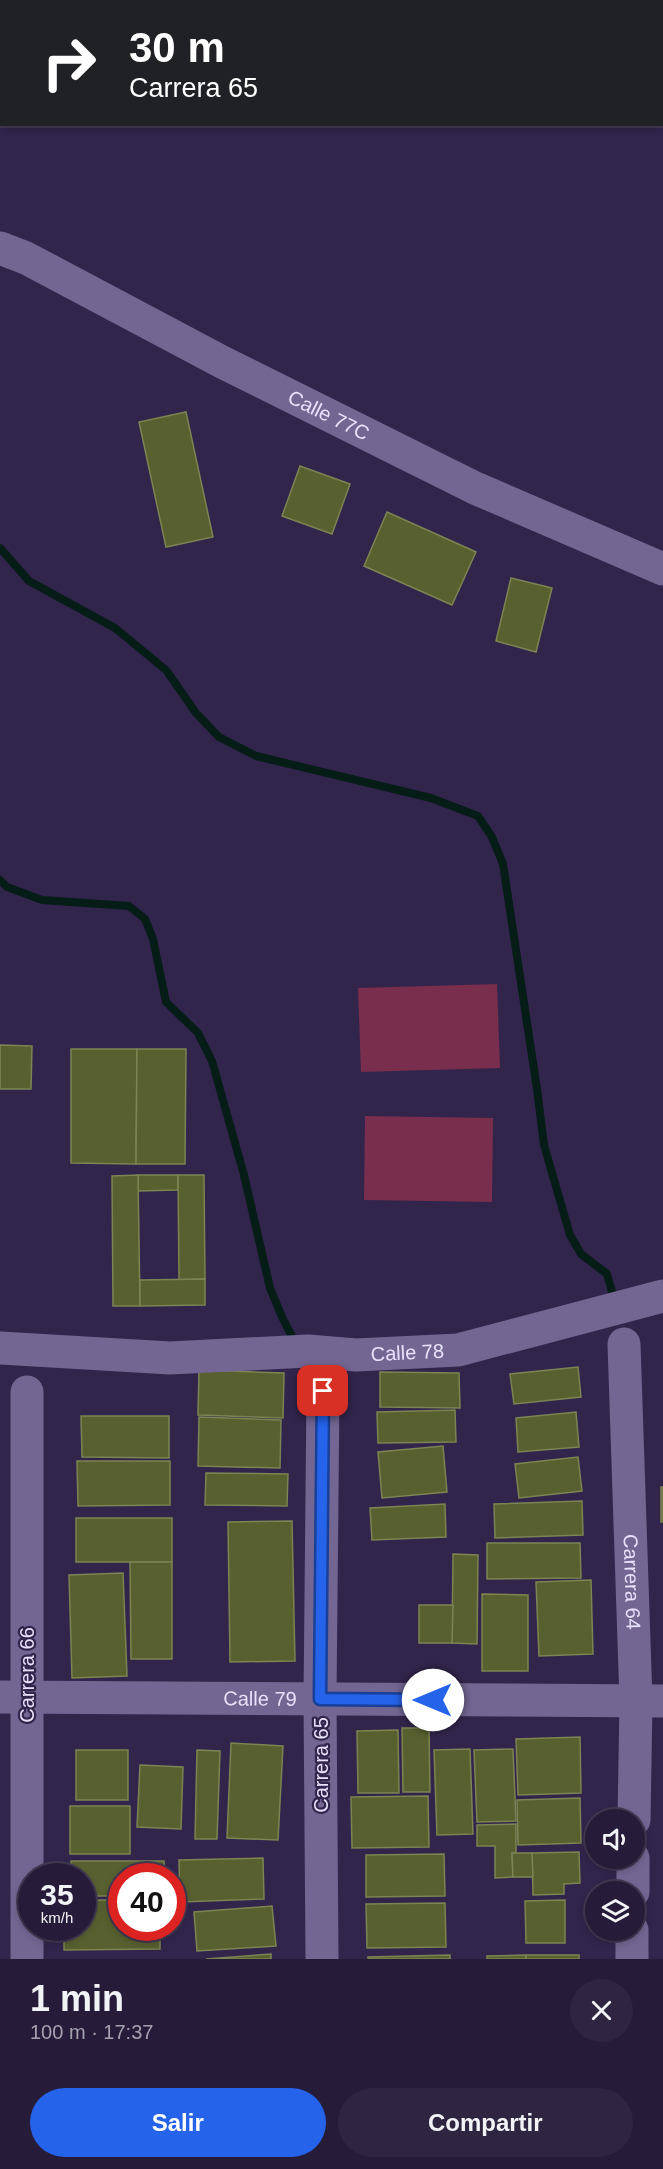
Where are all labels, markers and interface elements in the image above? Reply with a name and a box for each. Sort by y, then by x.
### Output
icon: right [30,24,108,102]
text: 30 m [129,24,225,71]
text: Carrera 65 [129,73,258,103]
street label: Calle 77C [285,386,373,445]
street label: Calle 78 [370,1340,445,1365]
pin [297,1365,348,1416]
icon: arrive [306,1374,339,1407]
street label: Carrera 64 [619,1534,645,1630]
street label: Carrera 66 [16,1627,38,1723]
position arrow [401,1668,465,1732]
street label: Calle 79 [223,1687,297,1710]
street label: Carrera 65 [310,1717,332,1813]
map controls [585,1809,645,1941]
button: sound [585,1809,645,1869]
speed limit sign: 40 [108,1863,186,1941]
text: 35 [40,1878,74,1911]
button: layers [585,1881,645,1941]
text: km/h [41,1909,73,1926]
text: 1 min [30,1978,124,2019]
button: close [570,1979,633,2042]
text: 100 m · 17:37 [30,2021,153,2043]
button: Salir [30,2088,326,2157]
button: Compartir [338,2088,633,2157]

